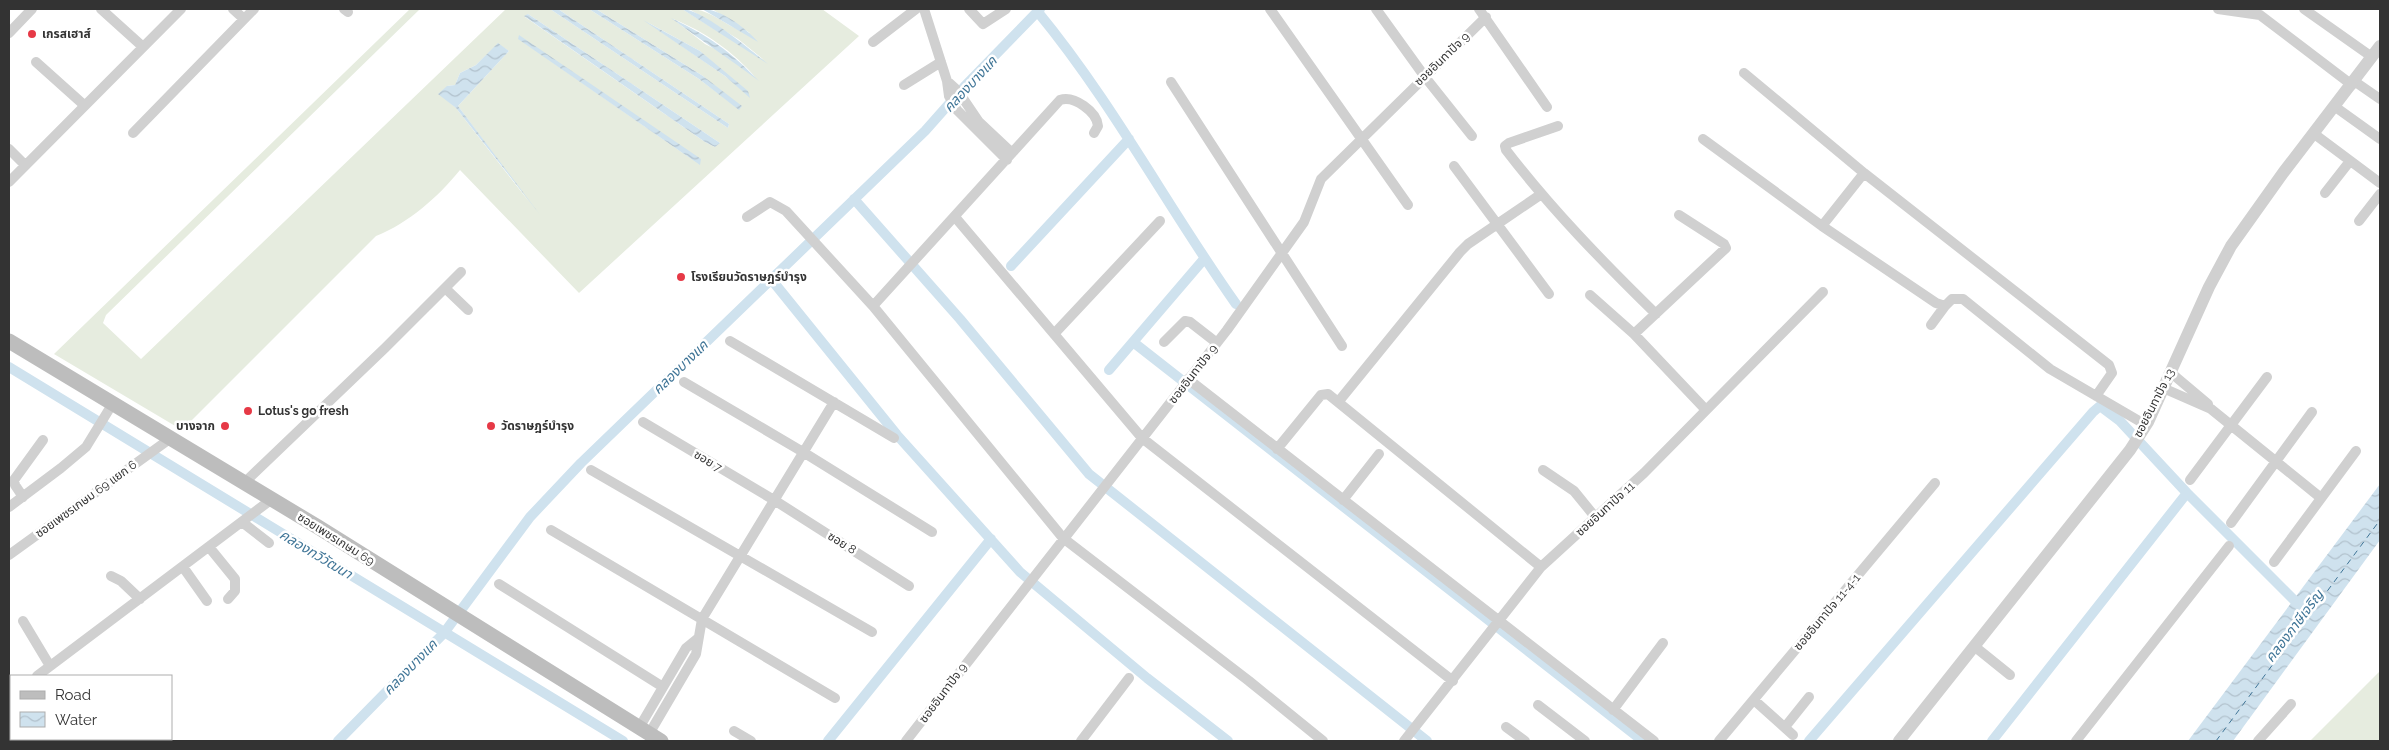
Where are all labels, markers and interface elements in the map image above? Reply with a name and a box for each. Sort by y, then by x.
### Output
place label: เกรสเฮาส์ [42,27,91,41]
marker: เกรสเฮาส์ [26,28,38,40]
street label: ซอยอินทาปัจ 9 [1412,29,1472,89]
water label: คลองบางแค [940,52,1001,115]
place label: โรงเรียนวัดราษฎร์บำรุง [691,270,807,284]
marker: โรงเรียนวัดราษฎร์บำรุง [675,271,687,283]
water label: คลองบางแค [649,336,712,397]
street label: ซอยอินทาปัจ 9 [1166,342,1220,406]
street label: ซอยอินทาปัจ 13 [2131,366,2177,440]
place label: Lotus's go fresh [258,404,349,418]
marker: Lotus's go fresh [242,405,254,417]
place label: บางจาก [176,419,215,433]
place label: วัดราษฎร์บำรุง [501,419,574,433]
marker: บางจาก [219,420,231,432]
marker: วัดราษฎร์บำรุง [485,420,497,432]
street label: ซอย 7 [691,447,725,475]
street label: ซอยเพชรเกษม 69 แยก 6 [33,457,139,541]
street label: ซอยอินทาปัจ 11 [1573,479,1637,539]
street label: ซอยเพชรเกษม 69 [295,510,377,568]
water label: คลองทวีวัฒนา [277,526,356,582]
street label: ซอย 8 [825,529,859,557]
street label: ซอยอินทาปัจ 11-4-1 [1791,571,1863,653]
water label: คลองภาษีเจริญ [2262,586,2327,665]
water label: คลองบางแค [380,635,441,698]
street label: ซอยอินทาปัจ 9 [916,660,970,726]
legend [10,675,172,740]
text: Road [55,686,91,704]
text: Water [55,711,98,729]

